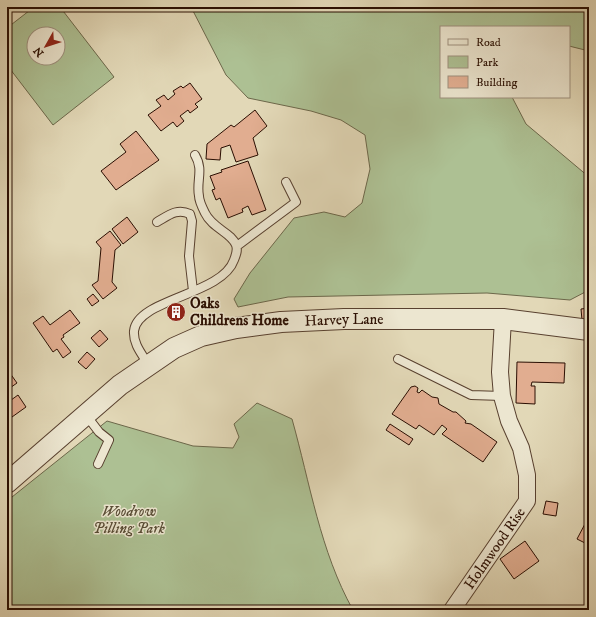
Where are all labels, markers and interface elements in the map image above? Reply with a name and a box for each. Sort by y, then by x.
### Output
north arrow [26,26,66,66]
legend [440,26,570,98]
text: Road [476,35,501,50]
text: N [31,44,47,60]
text: Park [476,55,498,70]
text: Building [476,75,517,90]
place label: Oaks Childrens Home [190,294,289,330]
building icon: Oaks Childrens Home [165,301,187,323]
street label: Harvey Lane [304,310,384,331]
park label: Woodrow Pilling Park [93,502,166,538]
street label: Holmwood Rise [460,504,530,593]

